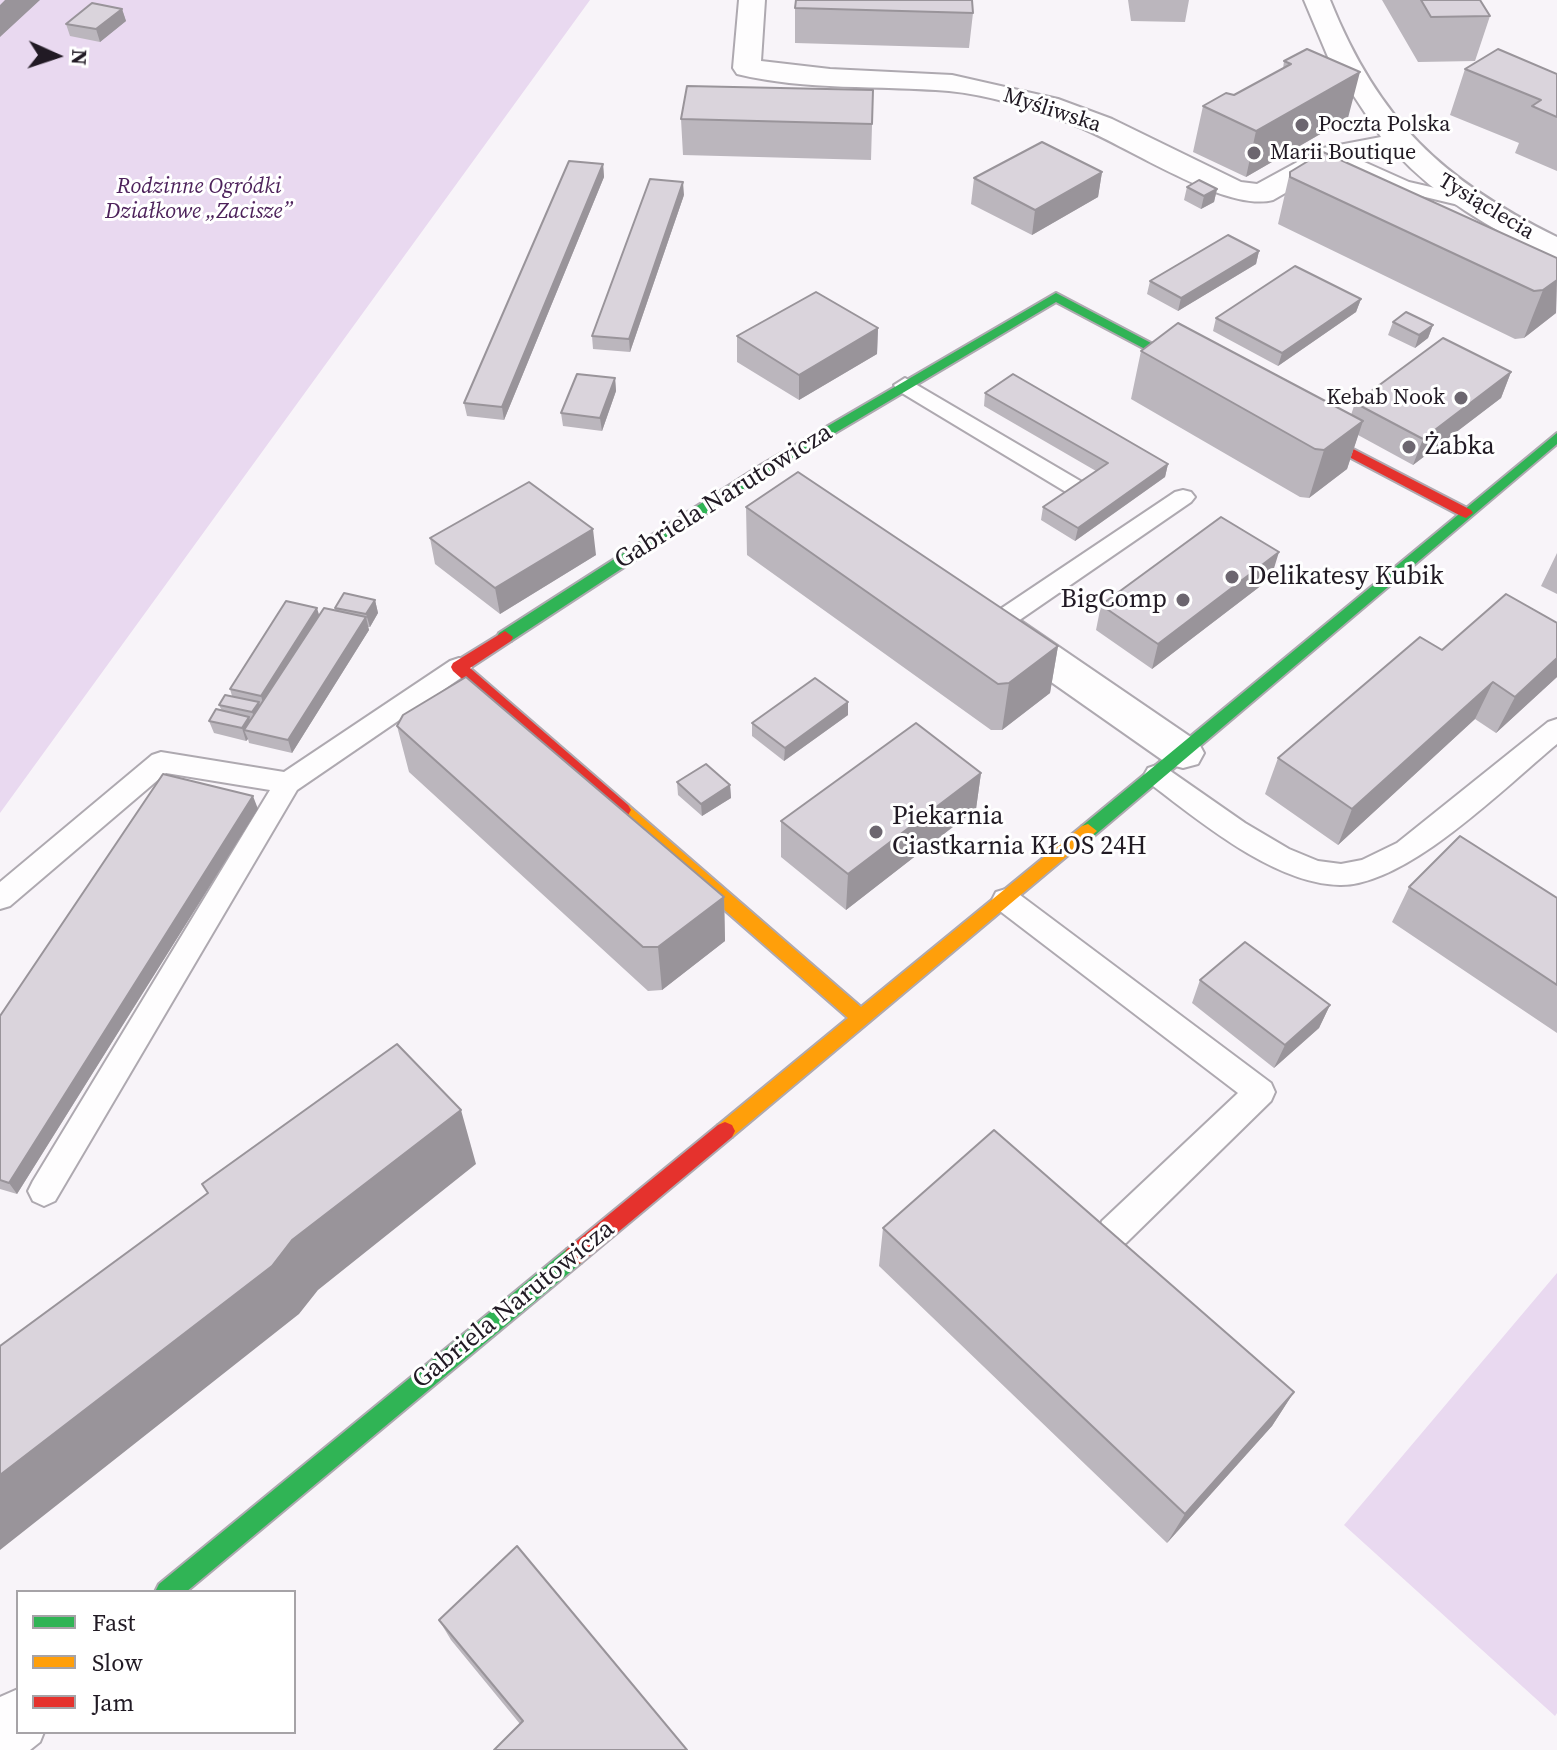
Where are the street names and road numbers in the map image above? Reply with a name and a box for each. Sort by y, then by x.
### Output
street label: Myśliwska [1000,83,1104,139]
street label: Tysiąclecia [1433,168,1539,246]
street label: Gabriela Narutowicza [609,417,839,577]
street label: Gabriela Narutowicza [407,1214,621,1396]

